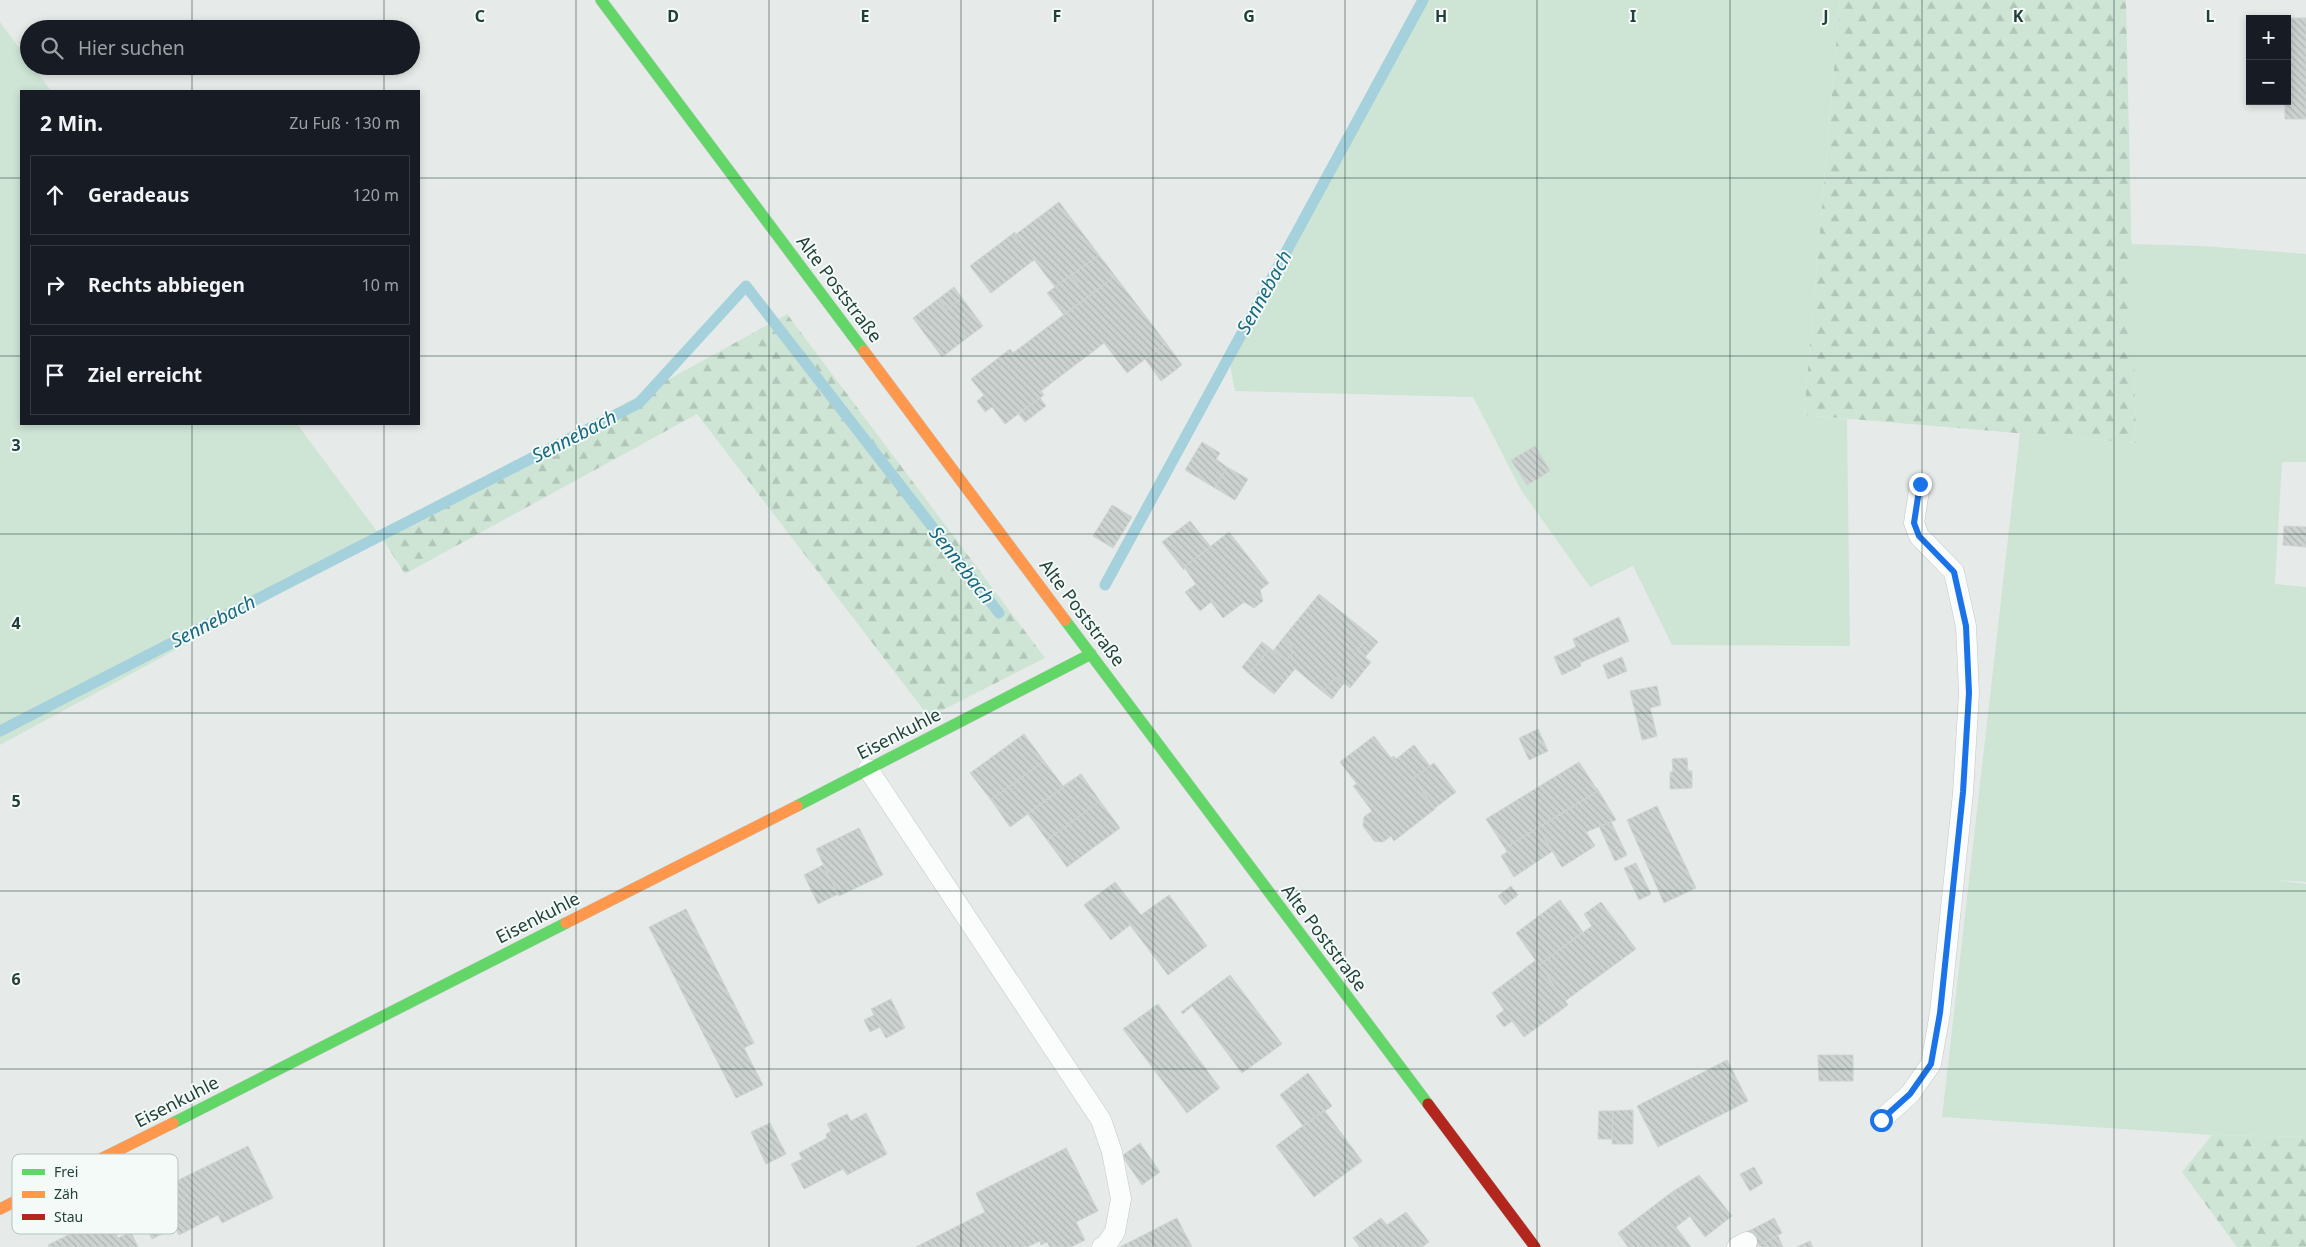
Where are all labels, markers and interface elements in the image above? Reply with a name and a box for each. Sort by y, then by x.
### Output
text: C [475,5,485,27]
text: D [667,5,679,27]
text: E [861,5,870,27]
text: F [1053,5,1061,27]
text: G [1243,5,1255,27]
text: H [1435,5,1447,27]
text: I [1630,5,1636,27]
text: J [1821,5,1829,27]
text: K [2013,5,2024,27]
text: L [2206,5,2215,27]
map controls [2246,15,2291,105]
button: + [2246,15,2291,60]
search box [20,20,420,75]
icon: search [38,34,66,62]
text: Hier suchen [78,35,185,61]
button: − [2246,60,2291,105]
text: 2 Min. [40,109,103,137]
text: Zu Fuß · 130 m [289,112,400,134]
icon: ahead [41,181,69,209]
text: Geradeaus [88,182,189,208]
text: 120 m [352,184,399,206]
street label: Alte Poststraße [792,230,888,347]
water label: Sennebach [1230,245,1298,339]
icon: right [41,271,69,299]
text: Rechts abbiegen [88,272,245,298]
text: 10 m [362,274,399,296]
icon: arrive [41,361,69,389]
text: Ziel erreicht [88,362,202,388]
water label: Sennebach [527,404,621,468]
text: 3 [11,434,21,456]
route end [1909,473,1932,496]
water label: Sennebach [923,521,1001,609]
street label: Alte Poststraße [1035,554,1131,671]
water label: Sennebach [166,589,260,653]
text: 4 [11,612,21,634]
street label: Eisenkuhle [852,702,945,765]
text: 5 [11,790,21,812]
street label: Alte Poststraße [1277,879,1373,996]
street label: Eisenkuhle [491,886,584,949]
text: 6 [11,968,21,990]
street label: Eisenkuhle [130,1070,223,1133]
route start [1870,1109,1893,1132]
legend [12,1154,178,1234]
text: Frei [54,1162,78,1181]
text: Zäh [54,1184,79,1203]
text: Stau [54,1207,83,1226]

